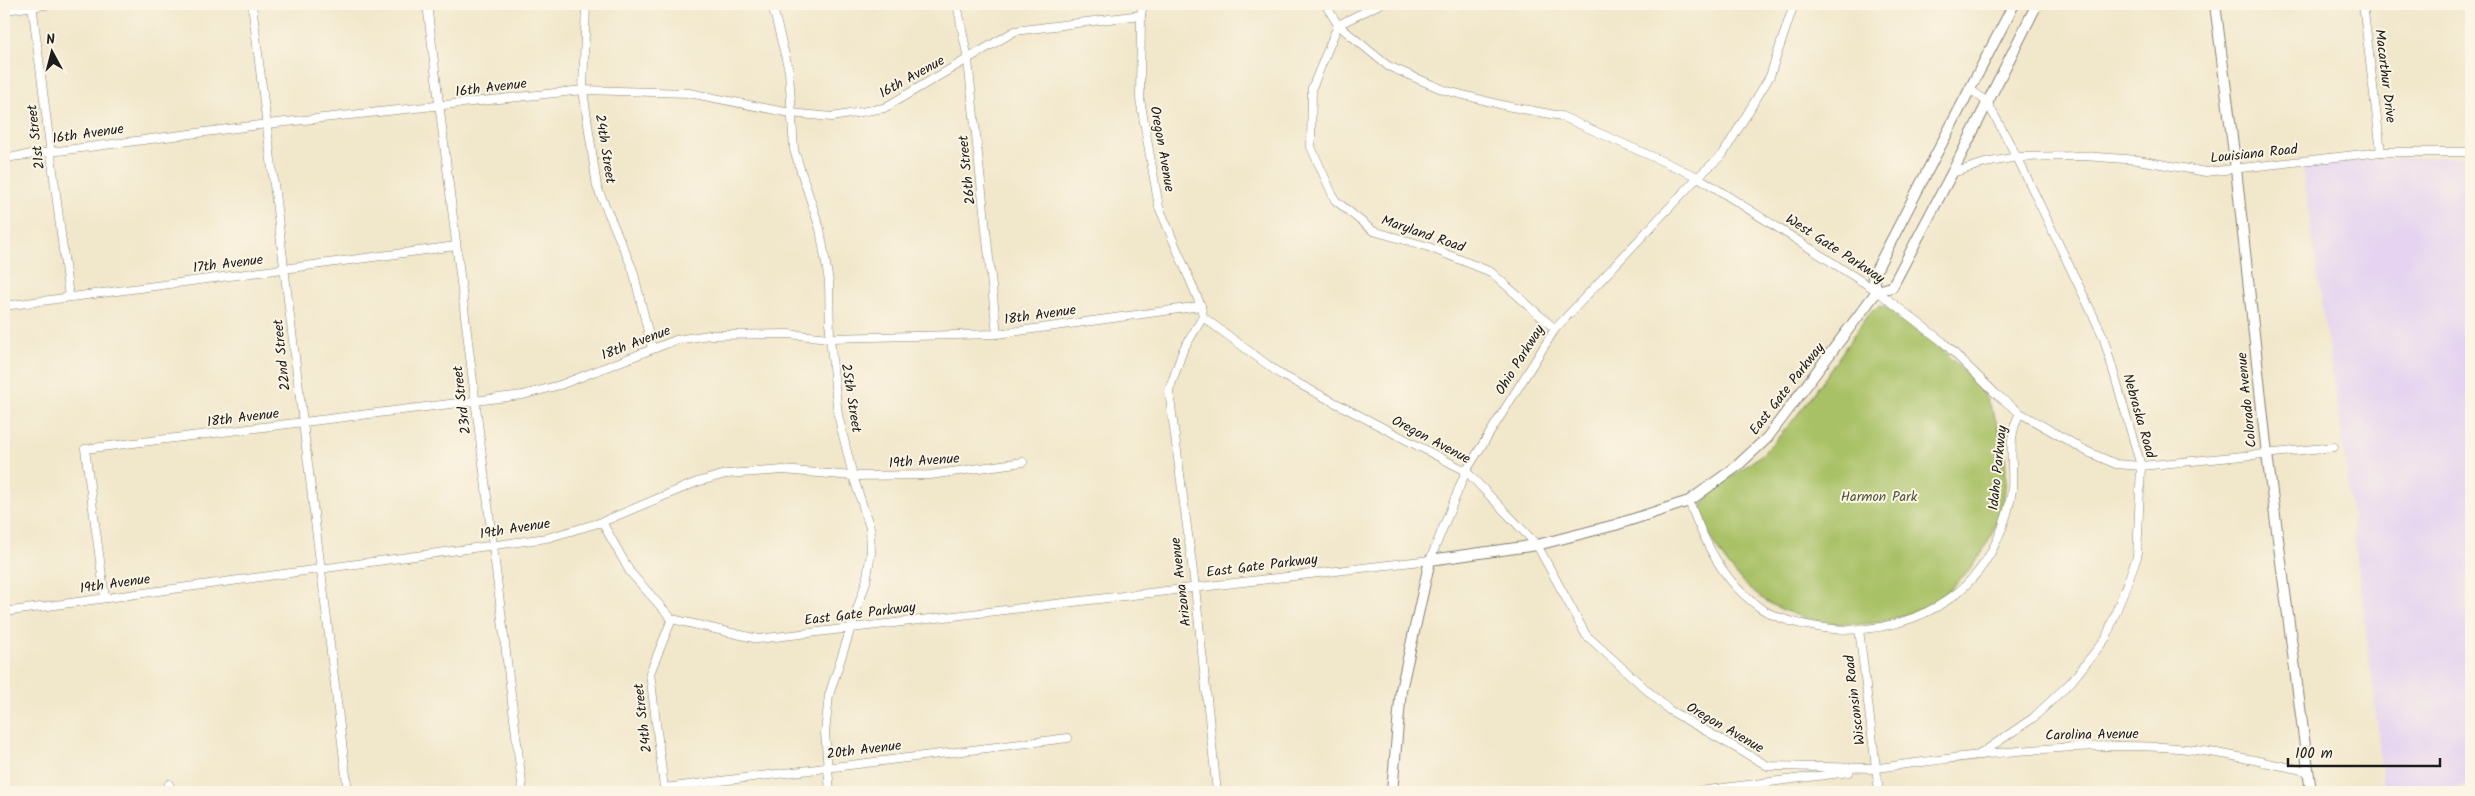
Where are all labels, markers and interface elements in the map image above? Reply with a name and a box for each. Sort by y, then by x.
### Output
north arrow [28,28,78,78]
street label: Macarthur Drive [2368,28,2402,125]
text: N [45,29,56,52]
street label: 16th Avenue [875,50,949,104]
street label: 16th Avenue [454,73,529,103]
street label: 21st Street [21,103,51,171]
street label: Oregon Avenue [1144,104,1180,194]
street label: 24th Street [589,113,621,186]
street label: 16th Avenue [51,118,126,150]
street label: 26th Street [952,133,982,206]
street label: Louisiana Road [2209,138,2300,170]
street label: Maryland Road [1378,209,1469,259]
street label: West Gate Parkway [1781,209,1889,290]
street label: 17th Avenue [192,249,265,279]
street label: 18th Avenue [1003,299,1078,331]
street label: 22nd Street [267,318,297,392]
street label: 18th Avenue [598,319,674,366]
street label: Ohio Parkway [1490,320,1551,399]
street label: East Gate Parkway [1744,338,1830,440]
street label: Colorado Avenue [2231,350,2263,449]
street label: 25th Street [835,362,867,435]
street label: 23rd Street [447,364,477,436]
street label: Nebraska Road [2116,371,2162,462]
street label: 18th Avenue [206,403,281,433]
street label: Oregon Avenue [1388,410,1475,470]
street label: Idaho Parkway [1983,424,2013,512]
street label: 19th Avenue [888,448,961,474]
park label: Harmon Park [1841,486,1918,508]
street label: 19th Avenue [478,512,552,545]
street label: Arizona Avenue [1165,535,1197,628]
street label: East Gate Parkway [1205,548,1319,584]
street label: 19th Avenue [78,568,152,600]
street label: East Gate Parkway [803,596,917,632]
street label: Wisconsin Road [1838,653,1871,746]
street label: 24th Street [628,681,658,754]
street label: Oregon Avenue [1682,697,1769,760]
street label: Carolina Avenue [2045,723,2140,747]
street label: 20th Avenue [825,734,903,765]
scale bar [2288,736,2440,768]
text: 100 m [2295,742,2333,766]

